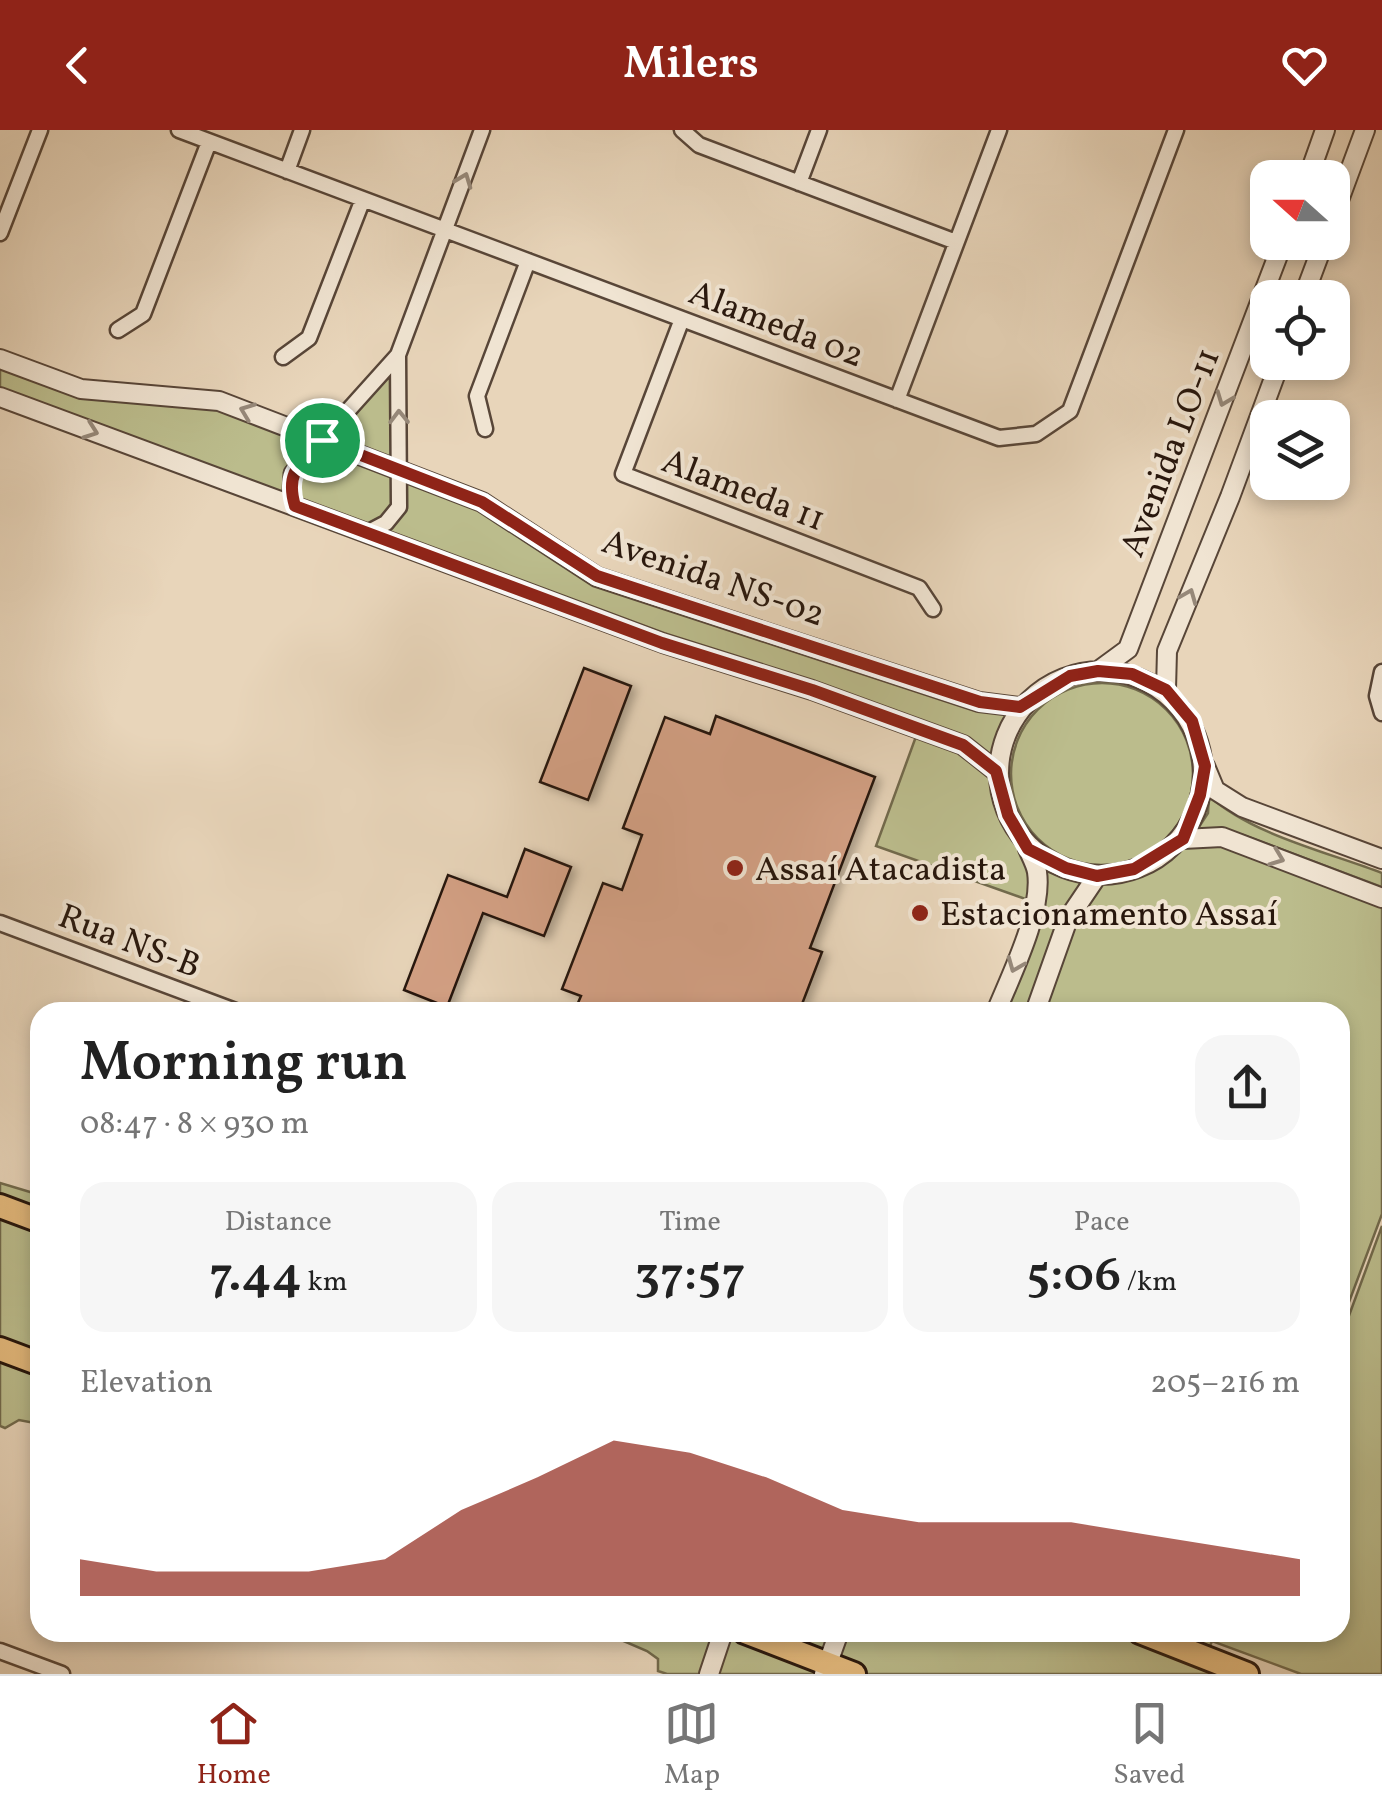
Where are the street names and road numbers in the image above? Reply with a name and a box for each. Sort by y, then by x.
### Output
street label: Alameda 02 [681,270,870,381]
street label: Avenida LO-11 [1110,342,1234,564]
street label: Alameda 11 [654,439,832,545]
street label: Avenida NS-02 [595,519,831,640]
street label: Rua NS-B [51,894,207,992]

